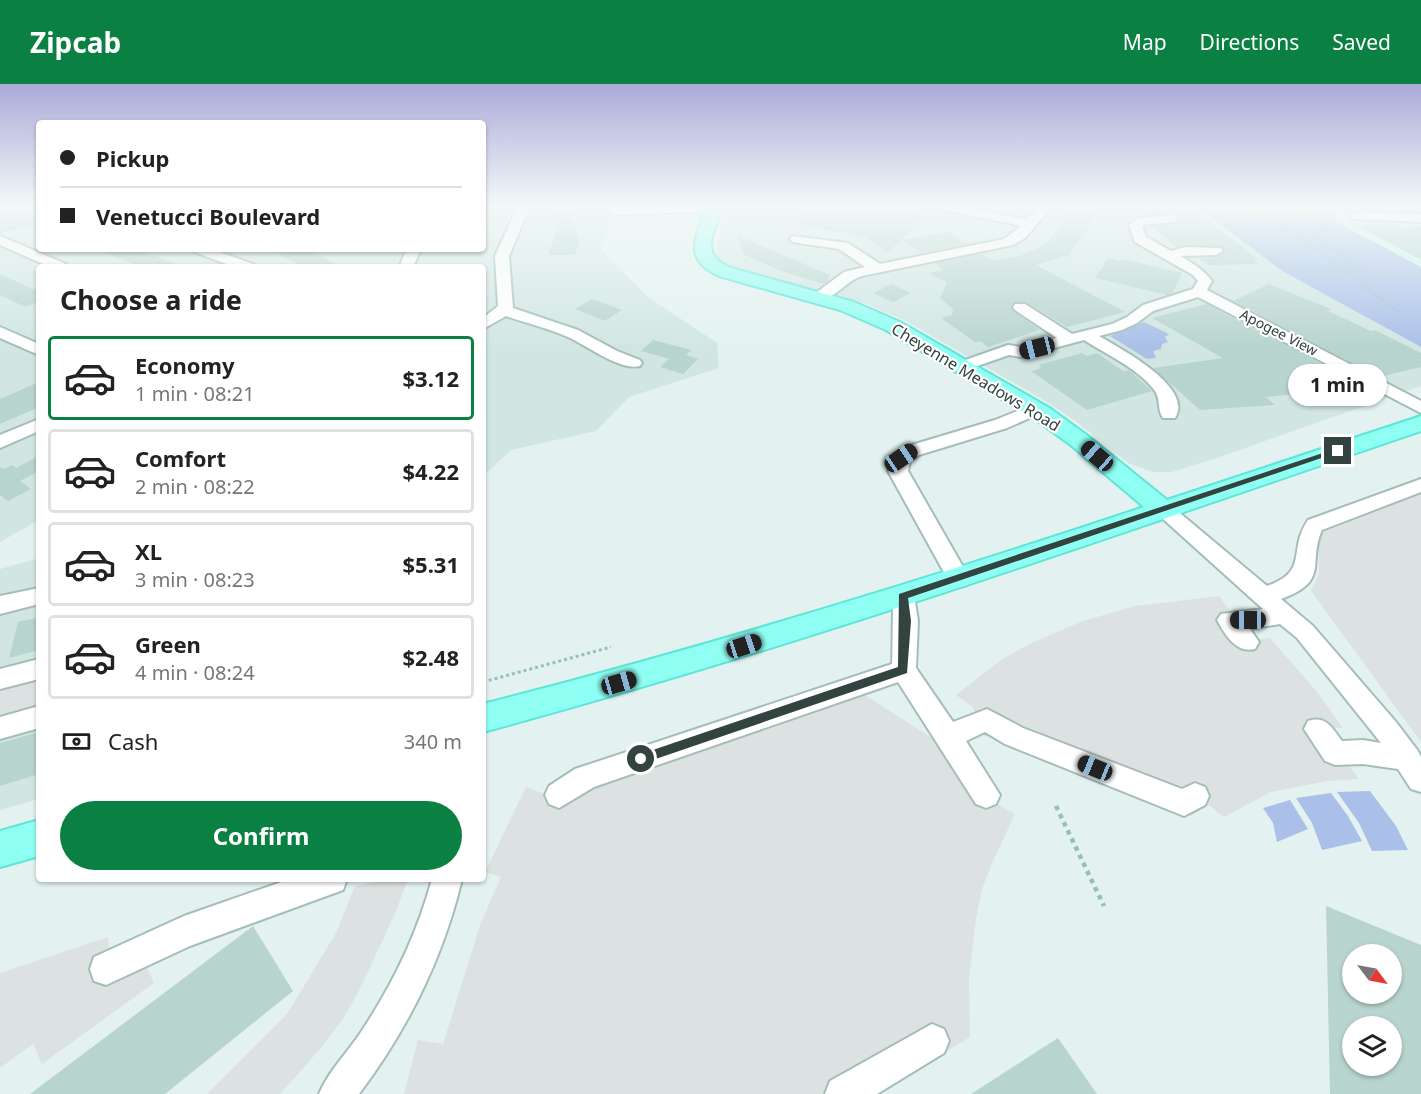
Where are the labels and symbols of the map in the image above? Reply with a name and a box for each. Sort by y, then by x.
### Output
street label: Apogee View [1237,304,1321,360]
street label: Cheyenne Meadows Road [887,318,1065,436]
car [1017,335,1057,361]
callout: 1 min [1288,364,1388,406]
car [1078,437,1116,475]
route end [1324,437,1351,464]
car [881,440,921,476]
car [1230,611,1266,629]
car [724,632,764,660]
car [599,669,639,697]
route start [627,745,654,772]
car [1075,753,1115,783]
north arrow [1342,944,1402,1004]

